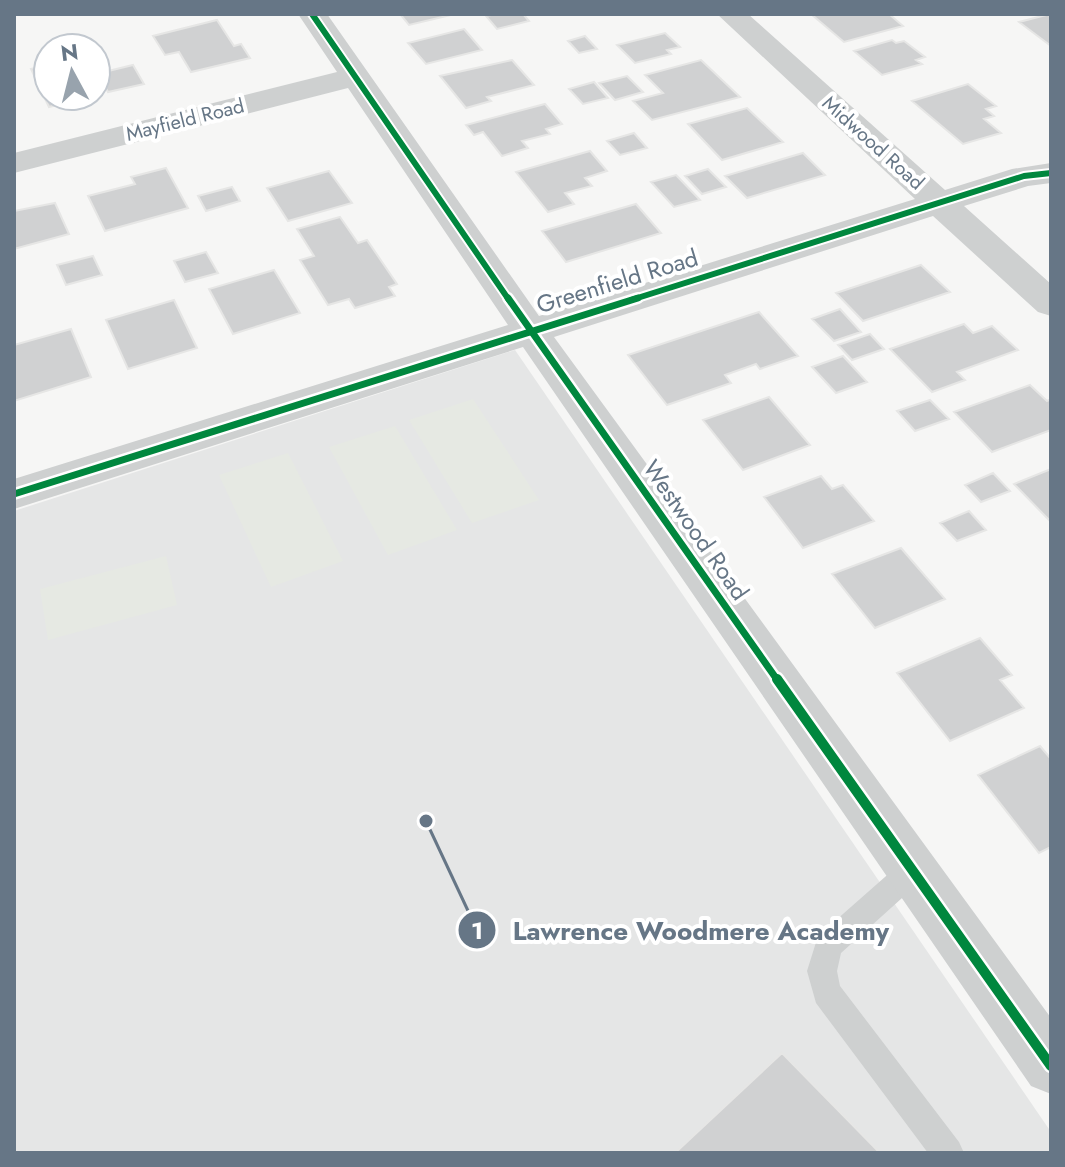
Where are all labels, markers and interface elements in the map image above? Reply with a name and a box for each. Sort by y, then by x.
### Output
north arrow [32,32,112,112]
text: N [59,35,80,69]
street label: Midwood Road [816,89,930,197]
street label: Mayfield Road [123,91,247,149]
street label: Greenfield Road [532,240,702,322]
street label: Westwood Road [635,453,757,607]
callout: Lawrence Woodmere Academy [457,905,905,955]
text: Lawrence Woodmere Academy [513,912,890,950]
text: 1 [471,913,483,948]

